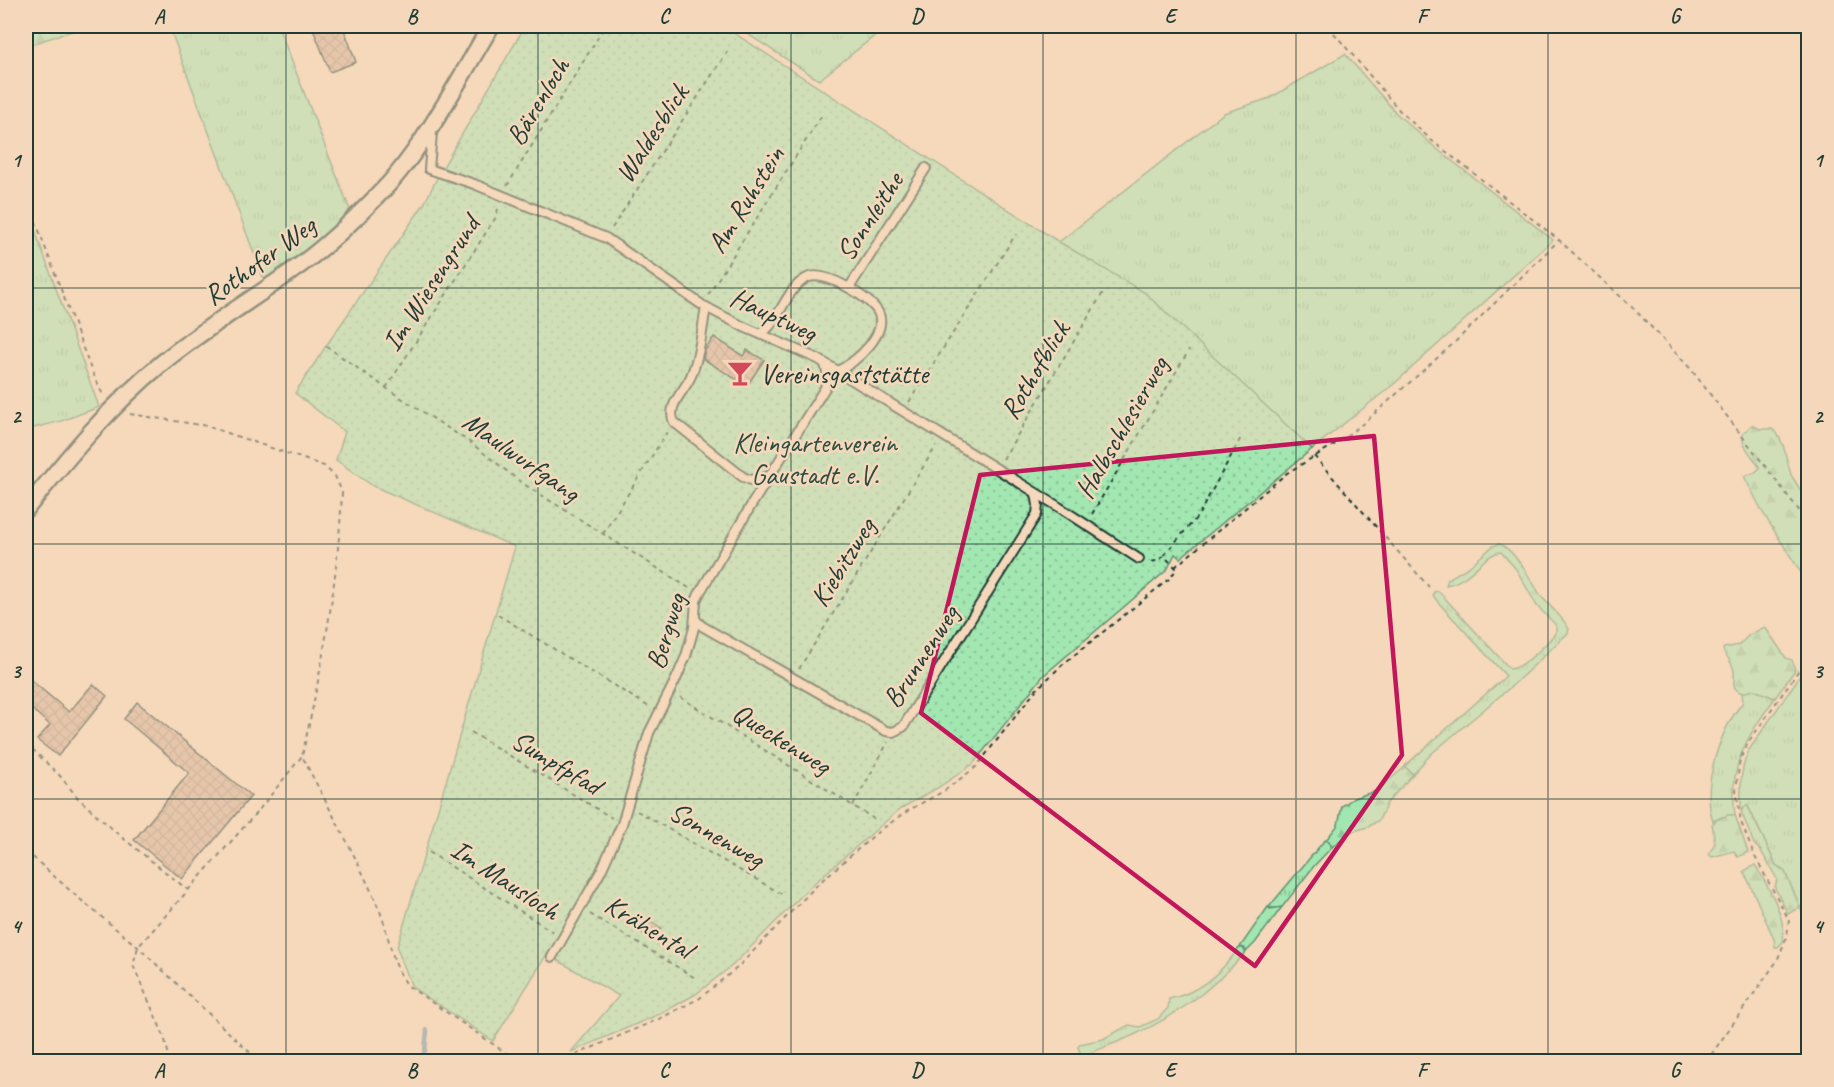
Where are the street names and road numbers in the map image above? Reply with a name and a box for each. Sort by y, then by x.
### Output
street label: Bärenloch [498,50,578,151]
street label: Waldesblick [607,75,697,189]
street label: Am Ruhstein [699,139,792,259]
street label: Sonnleithe [828,164,912,267]
street label: Im Wiesengrund [374,206,489,357]
street label: Rothofer Weg [196,207,324,313]
street label: Hauptweg [725,279,824,350]
street label: Rothofblick [992,313,1079,425]
street label: Halbschlesierweg [1067,349,1177,505]
street label: Maulwurfgang [456,403,588,510]
street label: Kiebitzweg [802,510,884,613]
street label: Bergweg [637,588,694,673]
street label: Brunnenweg [874,597,968,714]
street label: Queckenweg [726,695,839,783]
street label: Sumpfpfad [505,722,612,805]
street label: Sonnenweg [663,793,772,877]
street label: Im Mausloch [445,831,568,928]
street label: Krähental [599,887,703,969]

